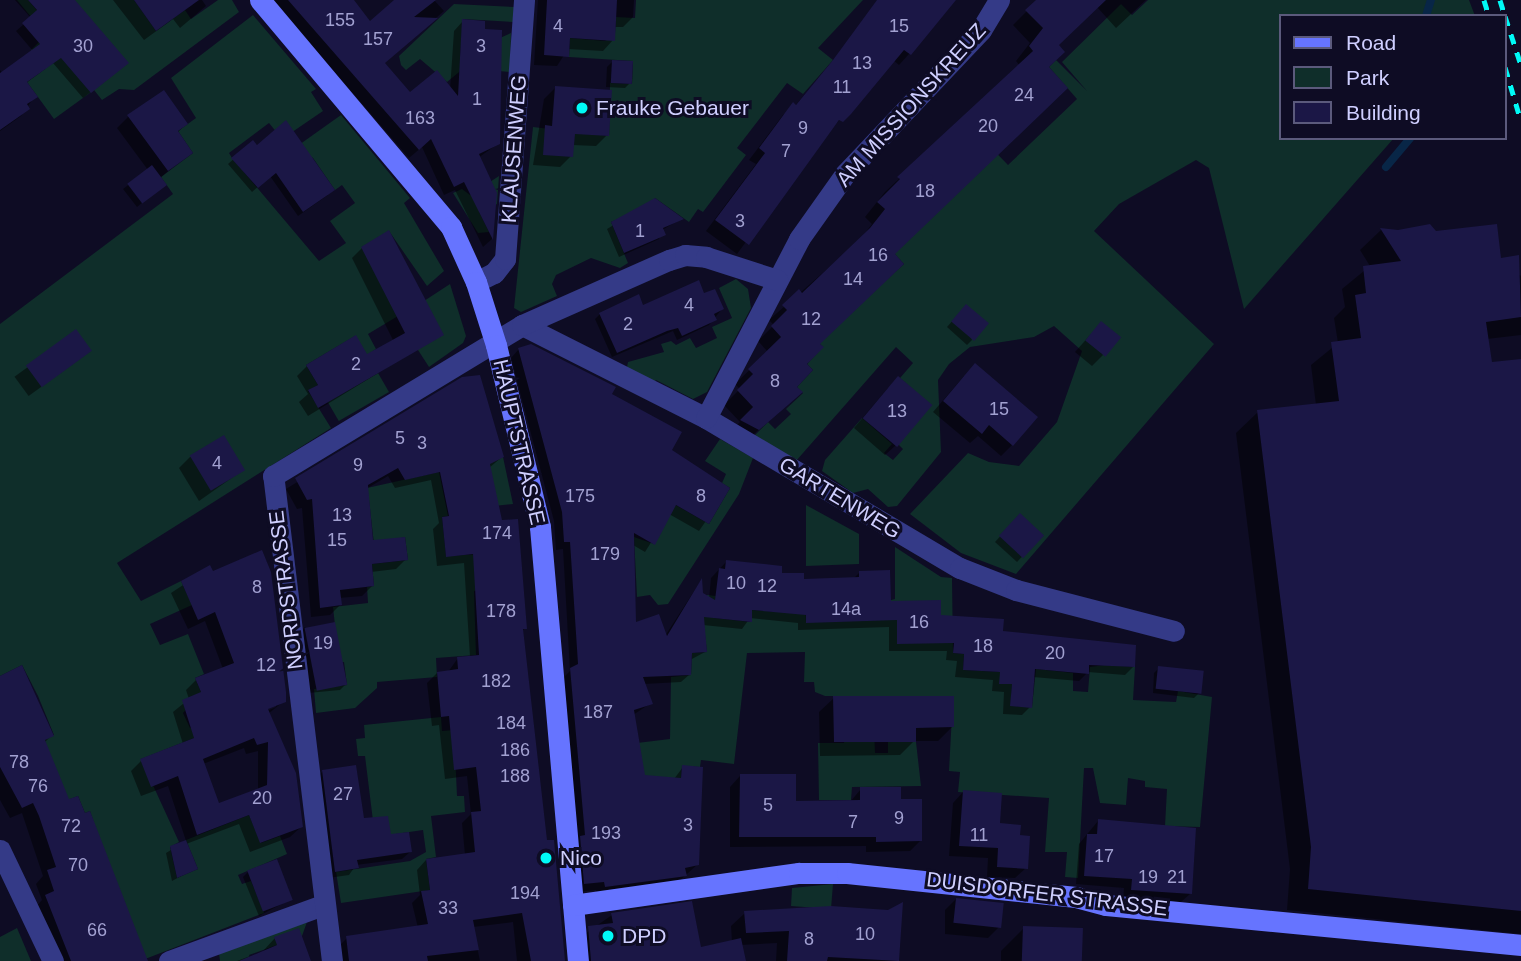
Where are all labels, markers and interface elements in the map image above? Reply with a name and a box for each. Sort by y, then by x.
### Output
house number: 155 [325,9,355,31]
legend [1280,14,1507,140]
house number: 4 [553,15,563,37]
house number: 15 [889,15,909,37]
street label: AM MISSIONSKREUZ [831,18,991,192]
house number: 157 [363,28,393,50]
text: Road [1346,31,1396,54]
house number: 30 [73,35,93,57]
house number: 3 [476,35,486,57]
house number: 13 [852,52,872,74]
text: Park [1346,66,1389,89]
street label: KLAUSENWEG [496,74,532,224]
house number: 11 [833,76,851,98]
house number: 24 [1014,84,1034,106]
house number: 1 [472,88,482,110]
place label: Frauke Gebauer [596,95,749,121]
marker: Frauke Gebauer [574,100,590,116]
text: Building [1346,101,1421,124]
house number: 163 [405,107,435,129]
house number: 20 [978,115,998,137]
house number: 9 [798,117,808,139]
house number: 7 [781,140,791,162]
house number: 18 [915,180,935,202]
house number: 3 [735,210,745,232]
house number: 1 [635,220,645,242]
house number: 16 [868,244,888,266]
house number: 14 [843,268,863,290]
house number: 4 [684,294,694,316]
house number: 12 [801,308,821,330]
house number: 2 [623,313,633,335]
house number: 2 [351,353,361,375]
street label: HAUPTSTRASSE [488,357,550,527]
house number: 8 [770,370,780,392]
house number: 15 [989,398,1009,420]
house number: 13 [887,400,907,422]
house number: 5 [395,427,405,449]
house number: 3 [417,432,427,454]
house number: 4 [212,452,222,474]
street label: GARTENWEG [775,452,905,544]
house number: 9 [353,454,363,476]
house number: 175 [565,485,595,507]
house number: 8 [696,485,706,507]
house number: 13 [332,504,352,526]
street label: NORDSTRASSE [264,509,308,671]
house number: 174 [482,522,512,544]
house number: 15 [327,529,347,551]
house number: 179 [590,543,620,565]
house number: 10 [726,572,746,594]
house number: 12 [757,575,777,597]
house number: 8 [252,576,262,598]
house number: 14a [831,598,861,620]
house number: 178 [486,600,516,622]
house number: 16 [909,611,929,633]
house number: 19 [313,632,333,654]
house number: 18 [973,635,993,657]
house number: 20 [1045,642,1065,664]
house number: 12 [256,654,276,676]
house number: 182 [481,670,511,692]
house number: 187 [583,701,613,723]
house number: 184 [496,712,526,734]
house number: 186 [500,739,530,761]
house number: 78 [9,751,29,773]
house number: 188 [500,765,530,787]
house number: 76 [28,775,48,797]
house number: 27 [333,783,353,805]
house number: 20 [252,787,272,809]
house number: 5 [763,794,773,816]
house number: 9 [894,807,904,829]
house number: 7 [848,811,858,833]
house number: 3 [683,814,693,836]
house number: 72 [61,815,81,837]
house number: 193 [591,822,621,844]
house number: 11 [970,824,988,846]
place label: Nico [560,845,602,871]
house number: 17 [1094,845,1114,867]
marker: Nico [538,850,554,866]
house number: 70 [68,854,88,876]
house number: 19 [1138,866,1158,888]
house number: 21 [1167,866,1187,888]
street label: DUISDORFER STRASSE [925,867,1169,921]
house number: 194 [510,882,540,904]
house number: 33 [438,897,458,919]
house number: 66 [87,919,107,941]
place label: DPD [622,923,666,949]
house number: 10 [855,923,875,945]
marker: DPD [600,928,616,944]
house number: 8 [804,928,814,950]

